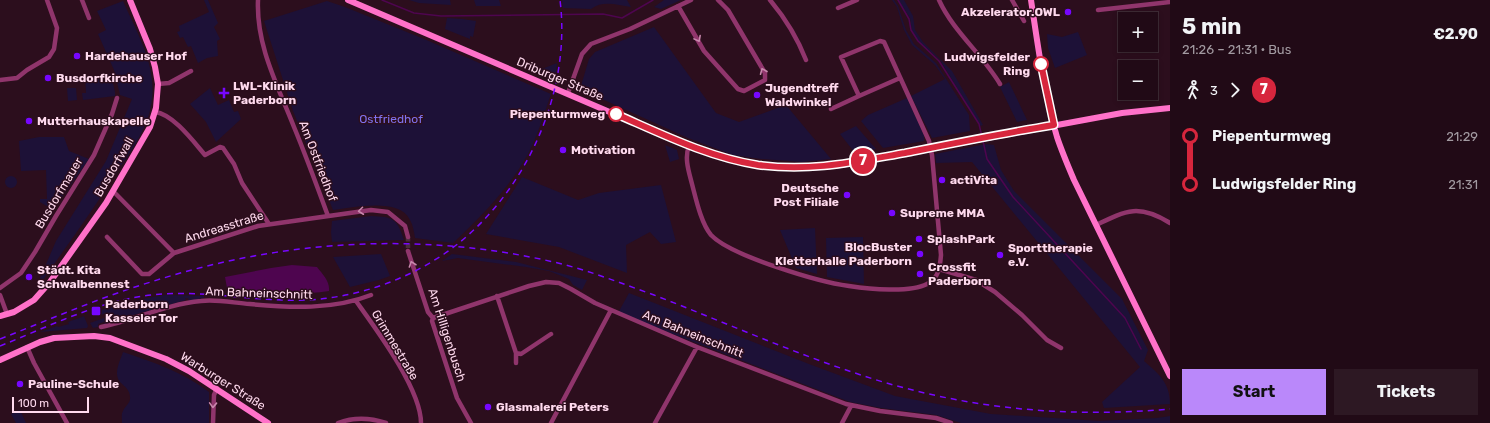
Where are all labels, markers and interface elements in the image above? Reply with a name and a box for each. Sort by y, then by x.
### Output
place label: Akzelerator.OWL [961,5,1060,19]
marker: Akzelerator.OWL [1063,7,1073,17]
map controls [1118,12,1158,100]
button: + [1118,12,1158,52]
text: 5 min [1182,13,1242,40]
text: €2.90 [1433,25,1478,43]
one-way arrow [693,35,701,43]
text: 21:26 – 21:31 · Bus [1182,42,1291,57]
place label: Hardehauser Hof [85,49,187,63]
place label: Ludwigsfelder Ring [944,50,1031,78]
marker: Hardehauser Hof [72,51,82,61]
street label: Driburger Straße [515,54,606,104]
marker: Ludwigsfelder Ring [1033,56,1049,72]
button: − [1118,60,1158,100]
one-way arrow [759,68,767,75]
place label: Busdorfkirche [56,71,142,85]
marker: Busdorfkirche [43,73,53,83]
place label: LWL-Klinik Paderborn [233,79,297,107]
icon: walk [1182,79,1204,101]
icon: forward [1224,79,1246,101]
place label: Jugendtreff Waldwinkel [765,81,839,109]
text: 7 [1260,81,1268,98]
text: 3 [1210,83,1218,98]
marker: LWL-Klinik Paderborn [218,87,230,99]
marker: Jugendtreff Waldwinkel [752,90,762,100]
marker: Piepenturmweg [608,106,624,122]
place label: Piepenturmweg [510,107,605,121]
park label: Ostfriedhof [359,112,423,126]
place label: Mutterhauskapelle [37,114,150,128]
marker: Mutterhauskapelle [24,116,34,126]
street label: Am Ostfriedhof [296,119,340,204]
text: Piepenturmweg [1212,127,1331,145]
text: 21:29 [1446,129,1478,144]
street label: Busdorfwall [91,135,137,199]
place label: Motivation [571,143,636,157]
marker: Motivation [558,145,568,155]
line badge: 7 [850,148,876,174]
text: 7 [859,152,867,169]
street label: Busdorfmauer [32,155,86,231]
place label: actiVita [950,173,997,187]
marker: actiVita [937,175,947,185]
text: Ludwigsfelder Ring [1212,175,1356,193]
text: 21:31 [1448,177,1478,192]
place label: Deutsche Post Filiale [774,181,839,209]
marker: Deutsche Post Filiale [842,190,852,200]
place label: Supreme MMA [900,206,985,220]
one-way arrow [358,207,364,216]
street label: Andreasstraße [183,208,266,246]
marker: Supreme MMA [887,208,897,218]
place label: SplashPark [927,232,995,246]
marker: SplashPark [914,234,924,244]
place label: BlocBuster Kletterhalle Paderborn [775,240,913,268]
place label: Sporttherapie e.V. [1008,241,1093,269]
marker: BlocBuster Kletterhalle Paderborn [915,249,925,259]
marker: Sporttherapie e.V. [995,250,1005,260]
place label: Crossfit Paderborn [928,260,992,288]
one-way arrow [408,261,417,268]
place label: Städt. Kita Schwalbennest [37,263,130,291]
marker: Crossfit Paderborn [915,269,925,279]
marker: Städt. Kita Schwalbennest [24,272,34,282]
street label: Am Bahneinschnitt [205,284,313,302]
street label: Am Hilligenbusch [425,287,469,383]
place label: Paderborn Kasseler Tor [105,297,178,325]
marker: Paderborn Kasseler Tor [90,305,102,317]
street label: Grimmestraße [369,307,422,383]
street label: Am Bahneinschnitt [641,307,746,361]
street label: Warburger Straße [178,349,268,413]
button: Start [1182,369,1326,415]
button: Tickets [1334,369,1478,415]
place label: Pauline-Schule [28,377,119,391]
marker: Pauline-Schule [15,379,25,389]
scale bar [12,395,89,414]
text: 100 m [18,397,49,410]
place label: Glasmalerei Peters [496,400,609,414]
one-way arrow [209,402,218,408]
marker: Glasmalerei Peters [483,402,493,412]

